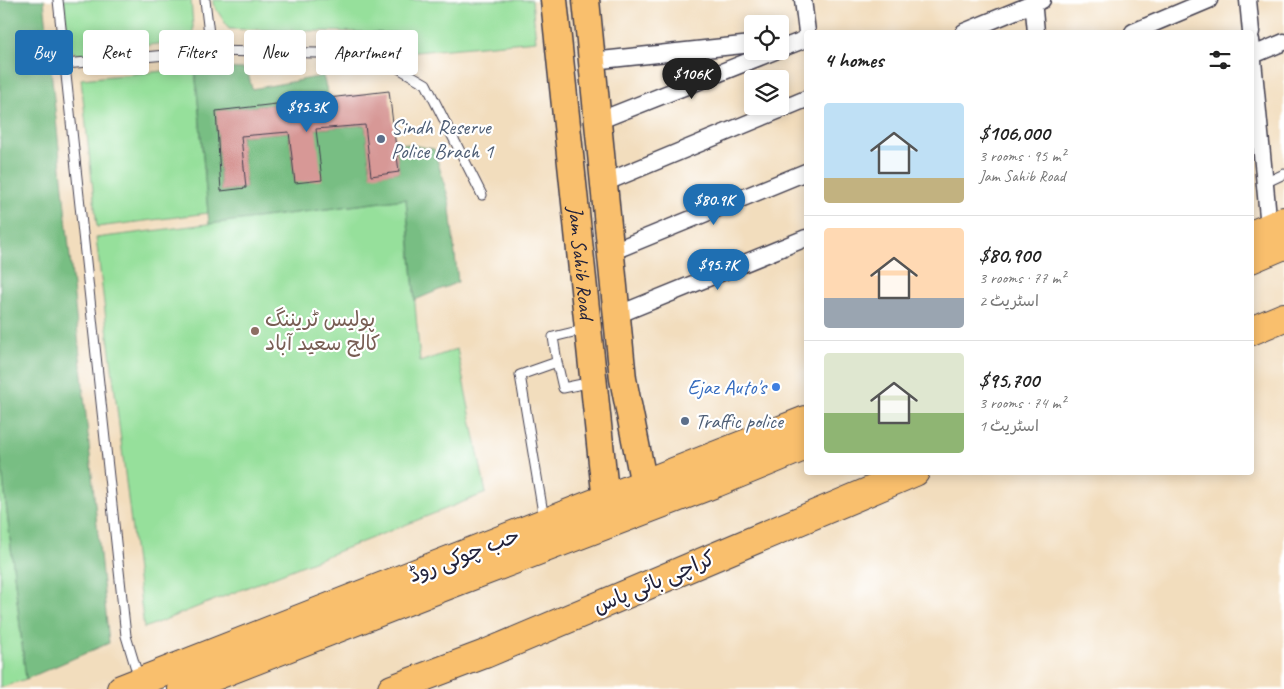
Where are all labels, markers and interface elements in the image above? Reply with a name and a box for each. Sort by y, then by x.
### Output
map controls [744,15,789,115]
button: locate [744,15,789,60]
chip: Buy [15,30,73,75]
chip: Rent [83,30,149,75]
chip: Filters [159,30,234,75]
chip: New [244,30,306,75]
chip: Apartment [316,30,418,75]
icon: filters [1206,46,1234,74]
text: 4 homes [824,47,883,73]
pin: $106K [657,58,727,100]
text: $106K [673,64,711,84]
button: layers [744,70,789,115]
pin: $95.3K [266,90,348,133]
text: $95.3K [287,97,327,117]
place label: Sindh Reserve Police Brach 1 [391,114,495,164]
text: $106,000 [979,120,1050,146]
icon: home [864,123,924,183]
marker: Sindh Reserve Police Brach 1 [375,133,387,145]
text: 3 rooms · 95 m² [979,146,1065,166]
text: Jam Sahib Road [979,166,1065,186]
pin: $80.9K [673,184,755,226]
text: $80.9K [694,190,734,210]
street label: Jam Sahib Road [562,204,600,324]
text: $80,900 [979,242,1040,268]
pin: $95.7K [677,248,759,291]
icon: home [864,248,924,308]
text: $95.7K [698,255,738,275]
text: 3 rooms · 77 m² [979,268,1065,288]
text: اسٹریٹ 2 [979,291,1039,311]
place label: پولیس ٹریننگ کالج سعید آباد [265,306,380,357]
marker: پولیس ٹریننگ کالج سعید آباد [249,325,261,337]
text: $95,700 [979,367,1039,393]
icon: home [864,373,924,433]
place label: Ejaz Auto's [687,374,768,400]
marker: Ejaz Auto's [770,381,782,393]
text: 3 rooms · 74 m² [979,393,1065,413]
place label: Traffic police [695,408,785,434]
marker: Traffic police [679,415,691,427]
text: اسٹریٹ 1 [979,416,1039,436]
street label: حب چوکی روڈ [405,522,524,589]
street label: کراچی بائی پاس [589,545,719,620]

